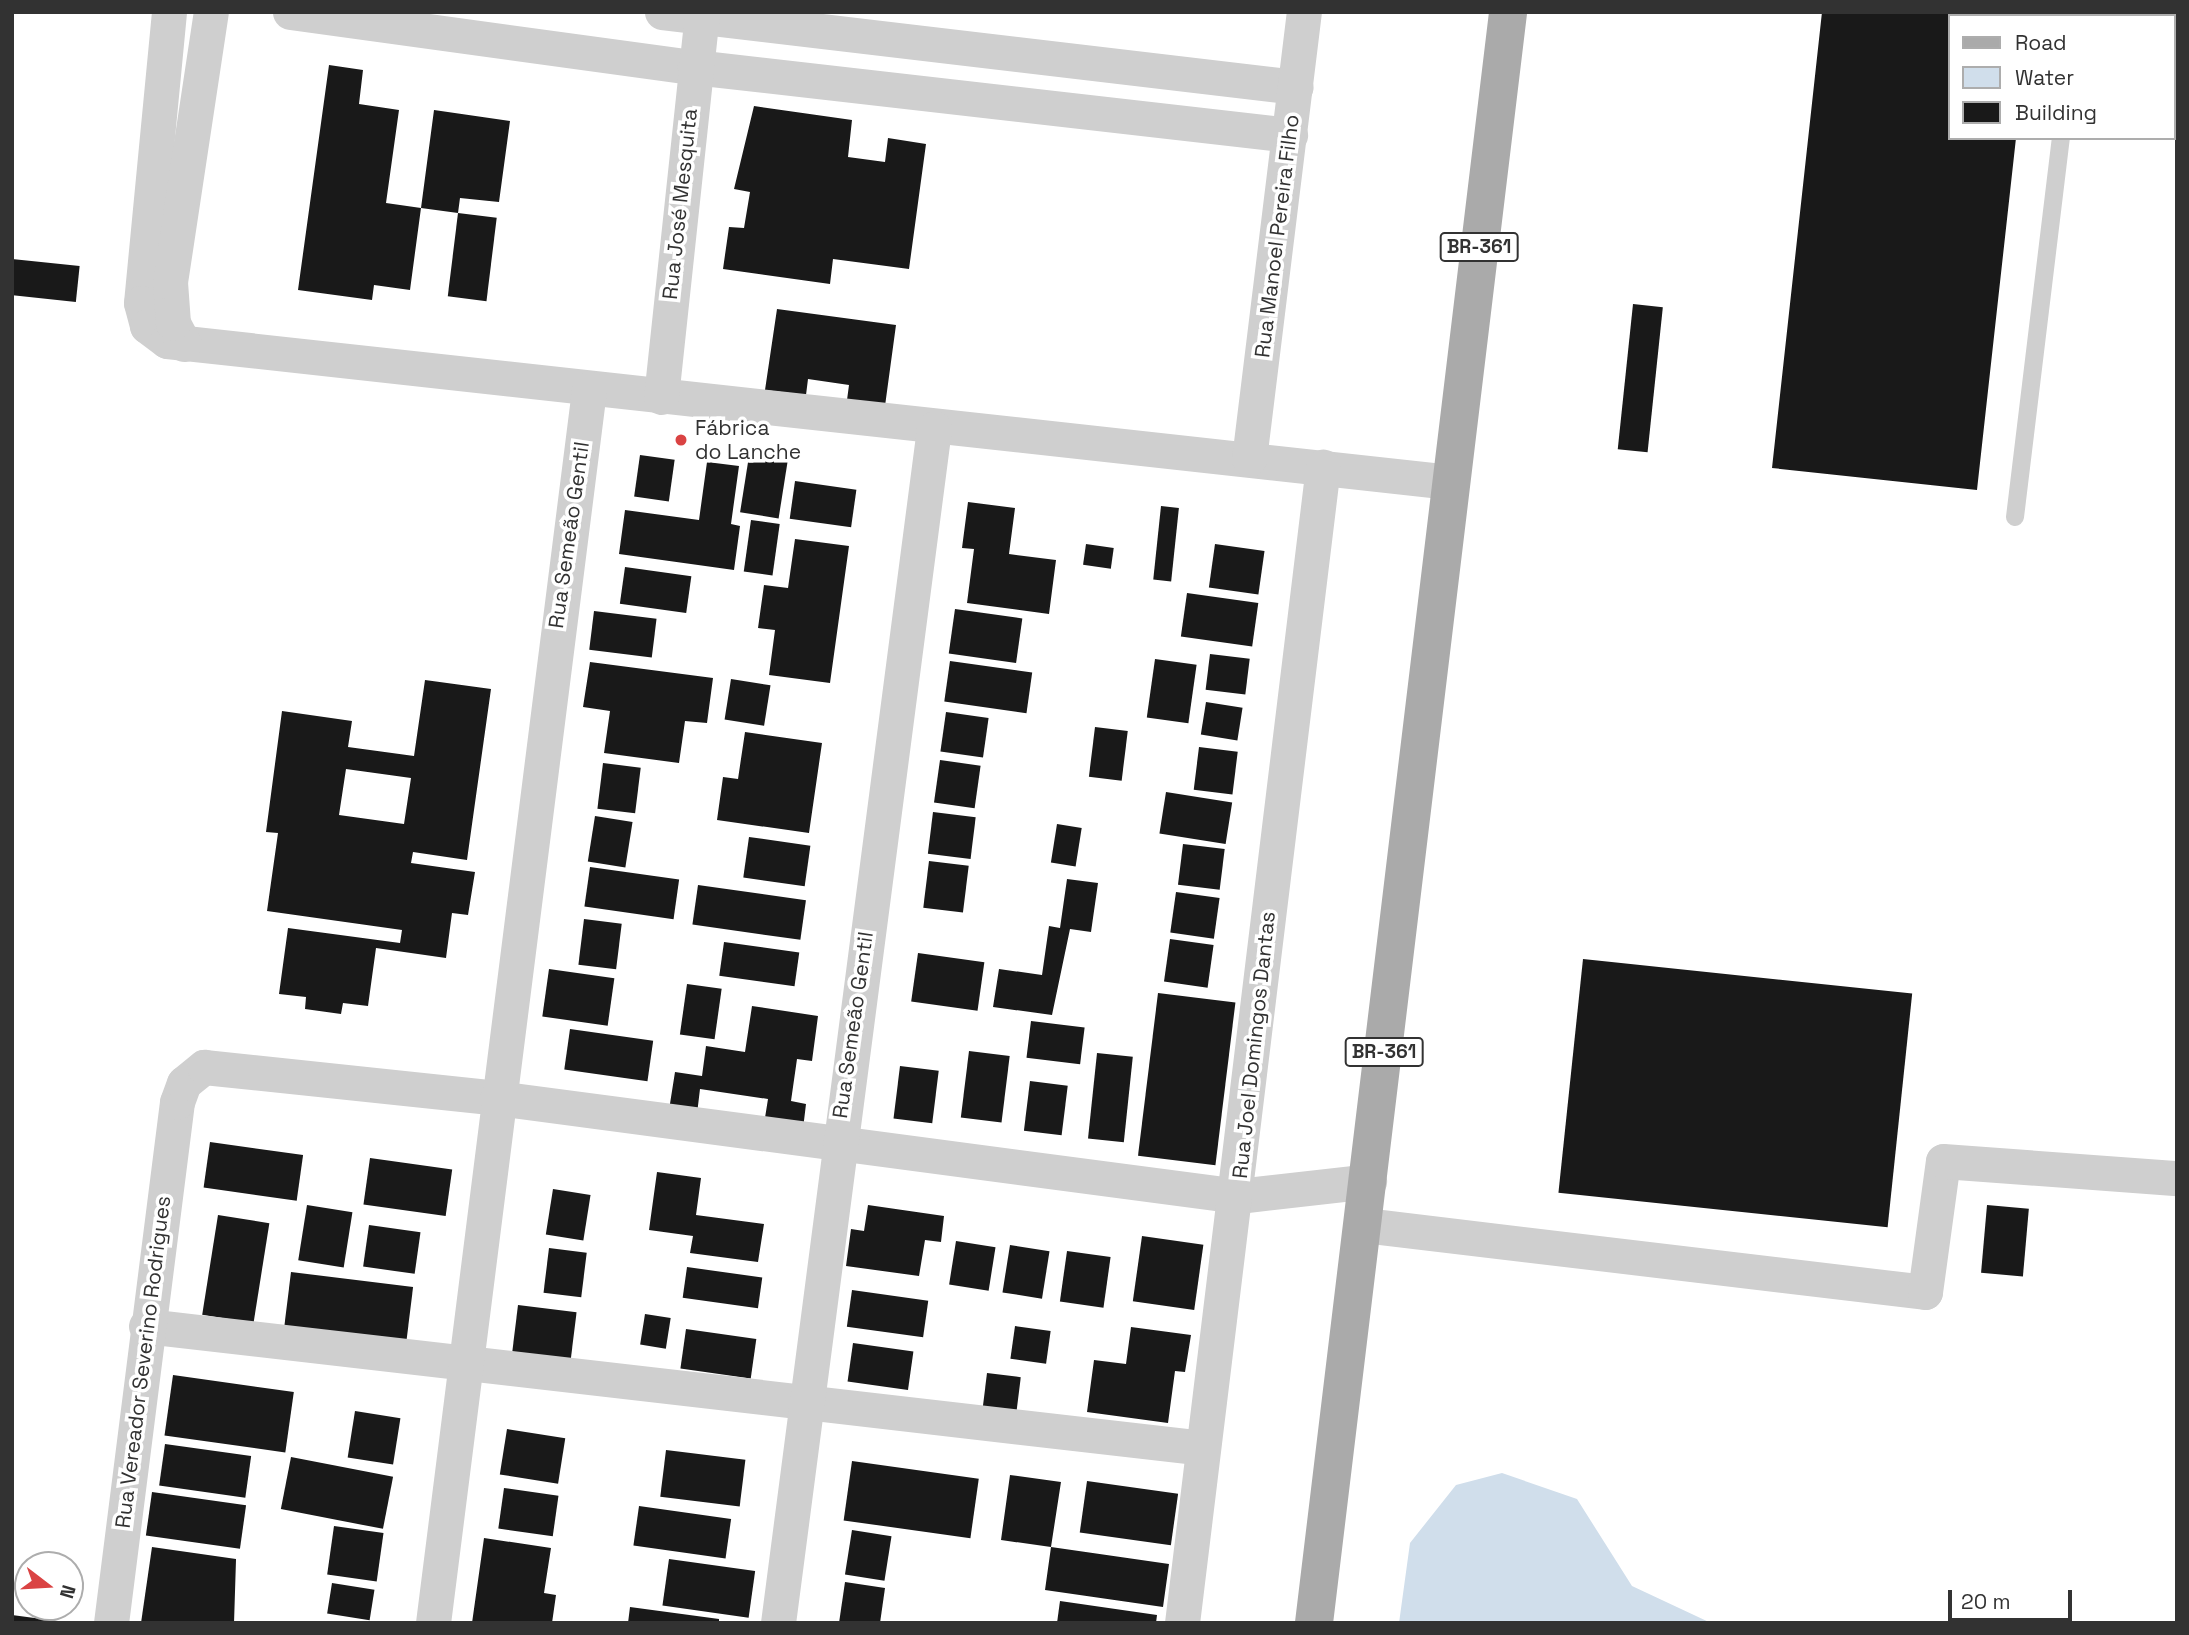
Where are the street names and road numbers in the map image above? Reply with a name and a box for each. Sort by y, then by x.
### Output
street label: Rua José Mesquita [657,107,703,301]
street label: Rua Manoel Pereira Filho [1250,113,1304,359]
road number: BR-361 [1439,232,1519,262]
street label: Rua Semeão Gentil [543,440,595,630]
street label: Rua Joel Domingos Dantas [1227,910,1281,1180]
street label: Rua Semeão Gentil [827,930,879,1120]
road number: BR-361 [1344,1036,1424,1068]
street label: Rua Vereador Severino Rodrigues [110,1194,176,1530]

